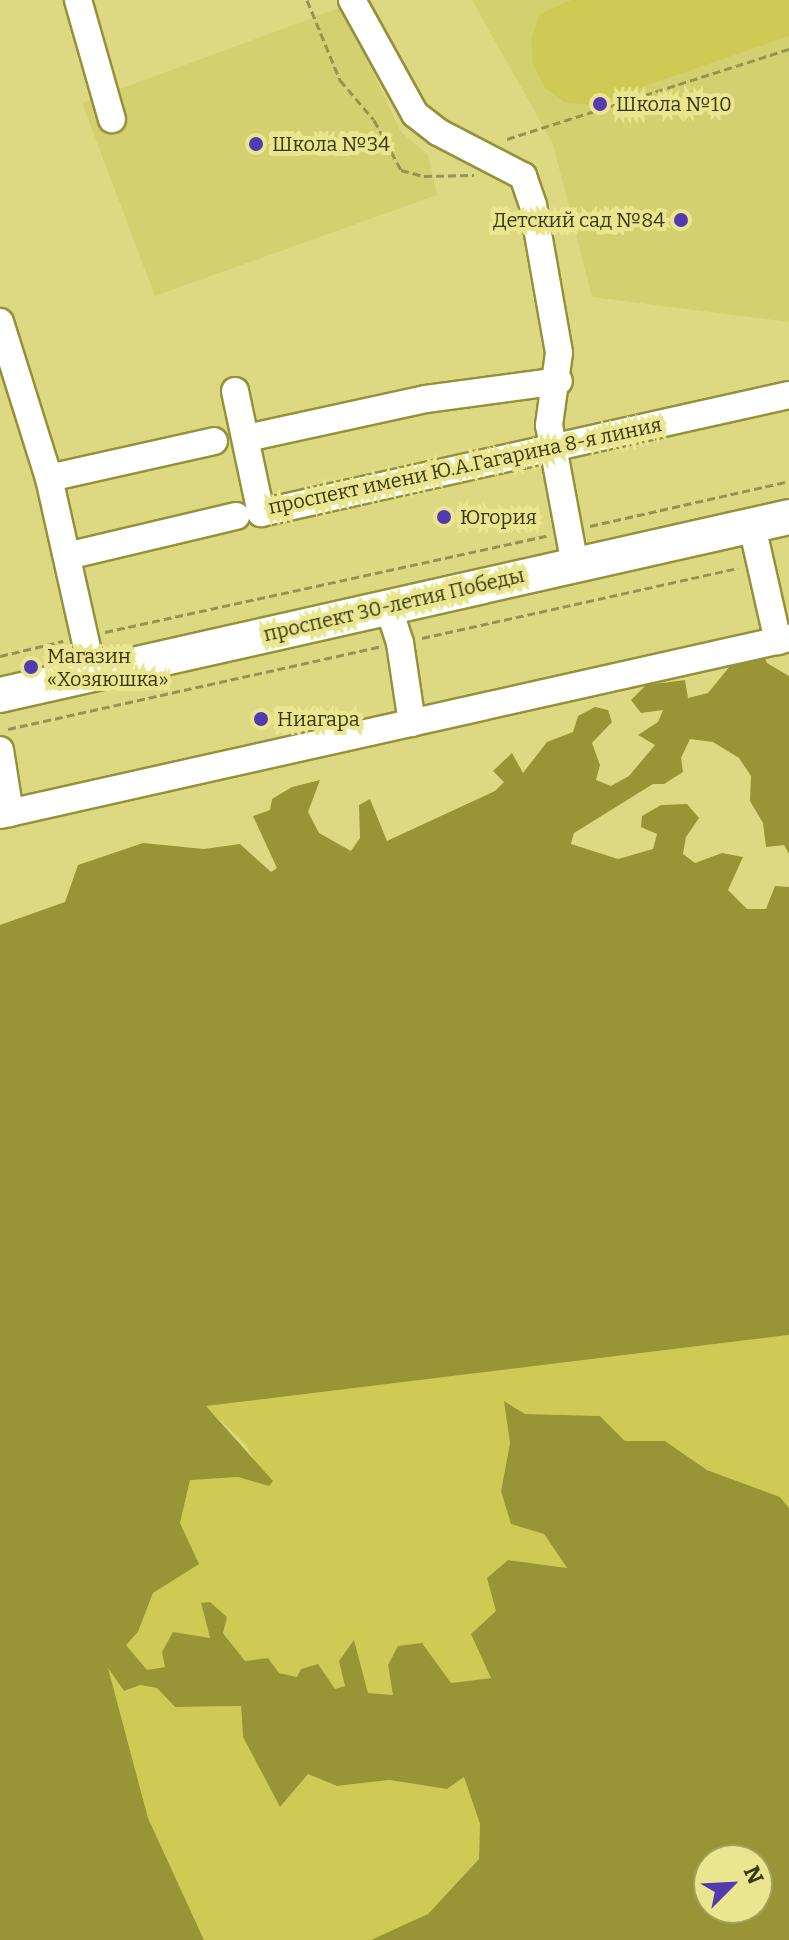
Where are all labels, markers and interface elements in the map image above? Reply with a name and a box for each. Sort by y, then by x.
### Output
place label: Школа №10 [616,92,732,116]
marker: Школа №10 [591,95,609,113]
place label: Школа №34 [272,132,390,156]
marker: Школа №34 [247,135,265,153]
place label: Детский сад №84 [493,208,665,232]
marker: Детский сад №84 [672,211,690,229]
street label: проспект имени Ю.А.Гагарина 8-я линия [266,413,664,519]
place label: Югория [460,505,537,529]
marker: Югория [435,508,453,526]
street label: проспект 30-летия Победы [261,563,527,647]
place label: Магазин «Хозяюшка» [47,644,168,691]
marker: Магазин «Хозяюшка» [22,658,40,676]
place label: Ниагара [277,707,360,731]
marker: Ниагара [252,710,270,728]
north arrow [693,1844,773,1924]
text: N [738,1862,769,1888]

